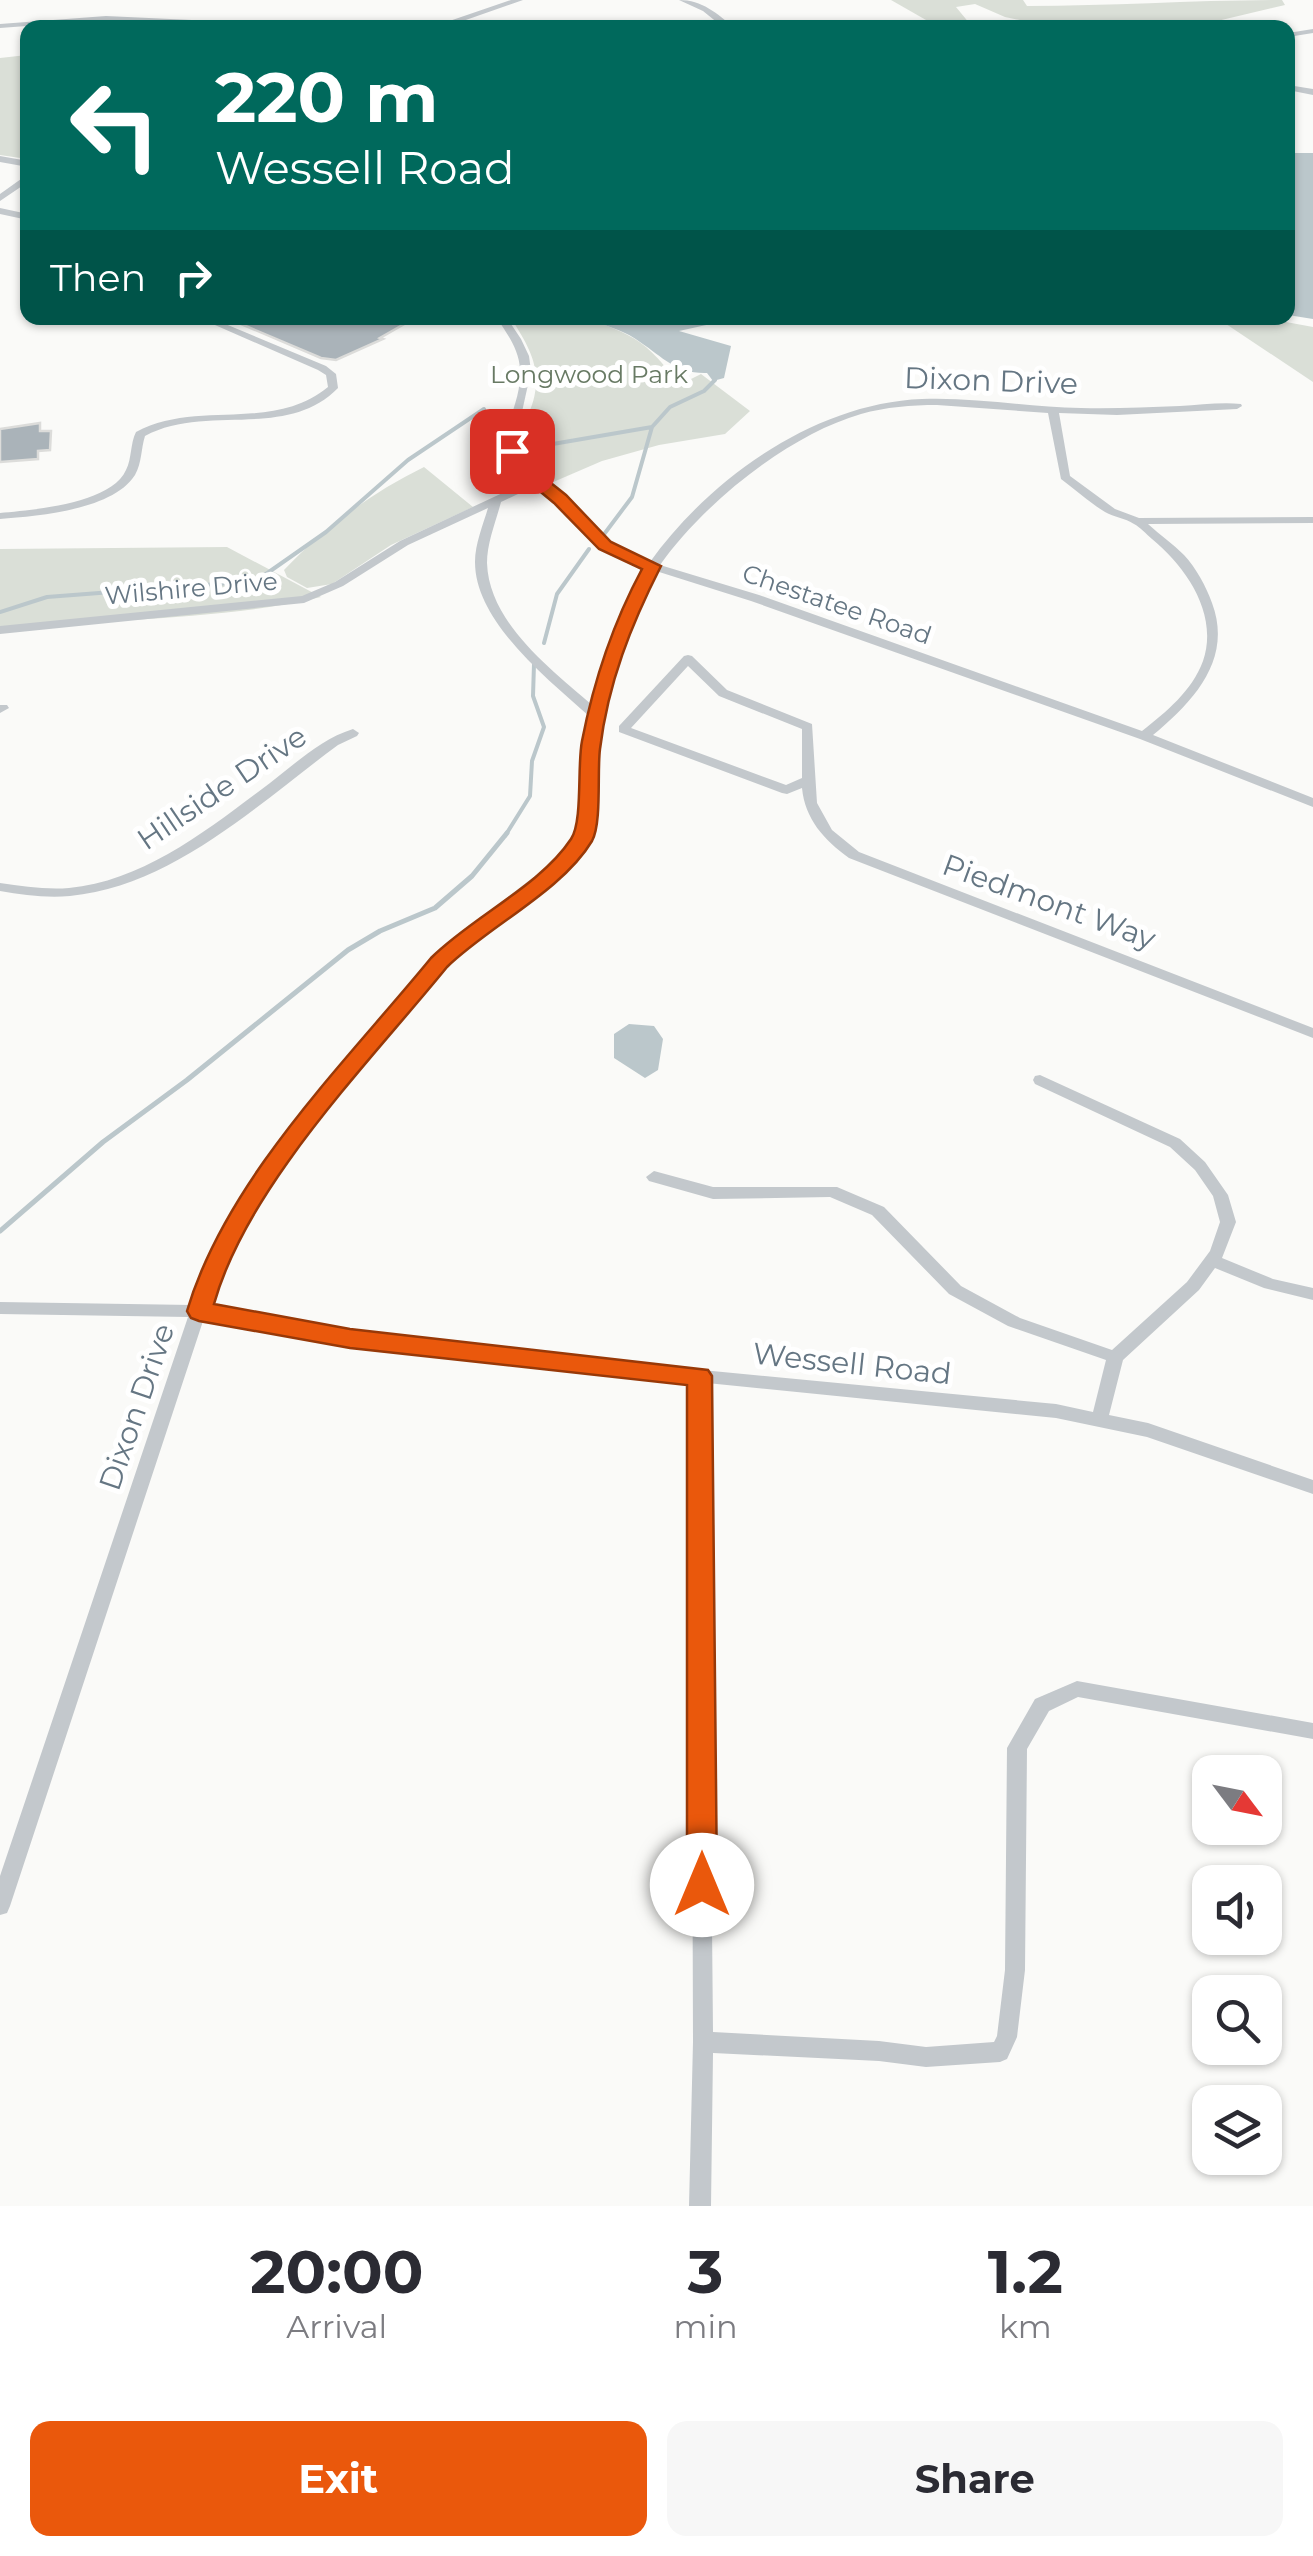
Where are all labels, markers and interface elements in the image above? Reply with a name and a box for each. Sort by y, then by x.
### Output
text: 220 m [215,54,438,140]
icon: left [50,60,180,190]
text: Wessell Road [215,140,514,195]
icon: right [166,250,221,305]
text: Then [50,254,146,301]
park label: Longwood Park [490,359,688,389]
street label: Dixon Drive [903,359,1079,402]
pin [470,409,555,494]
icon: arrive [485,424,540,479]
street label: Chestatee Road [738,558,936,650]
street label: Wilshire Drive [103,565,279,611]
street label: Hillside Drive [130,717,313,858]
street label: Piedmont Way [938,846,1161,957]
street label: Dixon Drive [91,1319,182,1495]
street label: Wessell Road [751,1335,953,1392]
north arrow [1192,1755,1282,1845]
map controls [1192,1755,1282,2175]
position arrow [650,1833,754,1937]
button: sound [1192,1865,1282,1955]
button: search [1192,1975,1282,2065]
button: layers [1192,2085,1282,2175]
text: 20:00 [250,2235,423,2308]
text: 3 [688,2235,723,2308]
text: 1.2 [988,2235,1063,2308]
text: Arrival [286,2307,387,2346]
text: min [673,2307,738,2346]
text: km [999,2307,1052,2346]
button: Exit [30,2421,647,2536]
button: Share [667,2421,1283,2536]

